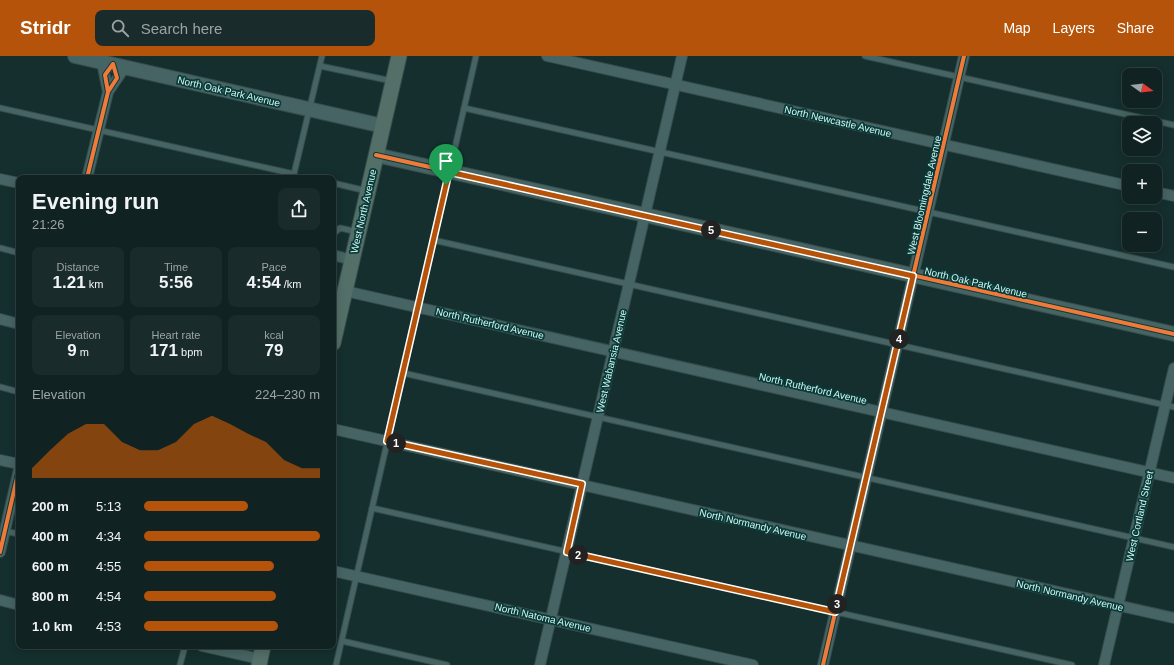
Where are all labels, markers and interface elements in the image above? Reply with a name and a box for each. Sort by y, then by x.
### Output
search box [95,10,375,46]
text: Stridr [20,17,71,38]
icon: search [109,17,131,39]
text: Search here [141,20,222,37]
text: Map [1003,20,1031,36]
text: Layers [1053,20,1095,36]
text: Share [1117,20,1154,36]
north arrow [1122,68,1162,108]
map controls [1122,68,1162,252]
street label: North Oak Park Avenue [177,74,282,109]
street label: North Newcastle Avenue [783,104,893,139]
button: layers [1122,116,1162,156]
street label: West Bloomingdale Avenue [905,134,944,256]
pin [429,144,463,185]
icon: arrive [435,150,457,172]
button: + [1122,164,1162,204]
street label: West North Avenue [348,168,379,254]
button: share [278,188,320,230]
text: Evening run [32,189,159,214]
button: − [1122,212,1162,252]
text: 21:26 [32,217,65,232]
pin: 5 [701,220,721,240]
text: 5 [708,224,714,236]
text: Distance [57,261,99,273]
text: Time [164,261,188,273]
text: Pace [261,261,287,273]
street label: North Oak Park Avenue [924,265,1029,300]
text: 1.21 [53,273,86,292]
text: 5:56 [159,273,193,292]
text: 4:54 [247,273,281,292]
text: km [86,278,103,290]
text: /km [281,278,301,290]
street label: North Rutherford Avenue [435,306,545,341]
street label: West Wabansia Avenue [594,308,629,414]
text: Elevation [55,329,101,341]
text: Heart rate [152,329,200,341]
text: kcal [264,329,284,341]
pin: 4 [889,329,909,349]
text: 4 [896,333,902,345]
text: 9 [67,341,77,360]
text: 171 [150,341,178,360]
text: 79 [265,341,283,360]
text: m [77,346,89,358]
text: bpm [178,346,202,358]
street label: North Rutherford Avenue [758,371,868,406]
text: Elevation [32,387,85,402]
text: 224–230 m [255,387,320,402]
pin: 1 [386,433,406,453]
text: 1 [393,437,399,449]
street label: West Cortland Street [1124,470,1155,562]
text: 200 m [32,499,69,514]
text: 5:13 [96,499,121,514]
street label: North Normandy Avenue [698,507,808,542]
text: 400 m [32,529,69,544]
text: 4:34 [96,529,121,544]
pin: 2 [568,545,588,565]
text: 2 [575,549,581,561]
text: 600 m [32,559,69,574]
text: 4:55 [96,559,121,574]
street label: North Normandy Avenue [1015,578,1125,613]
text: 800 m [32,589,69,604]
text: 4:54 [96,589,121,604]
pin: 3 [827,594,847,614]
text: 3 [834,598,840,610]
street label: North Natoma Avenue [494,601,592,634]
text: 1.0 km [32,619,72,634]
text: 4:53 [96,619,121,634]

